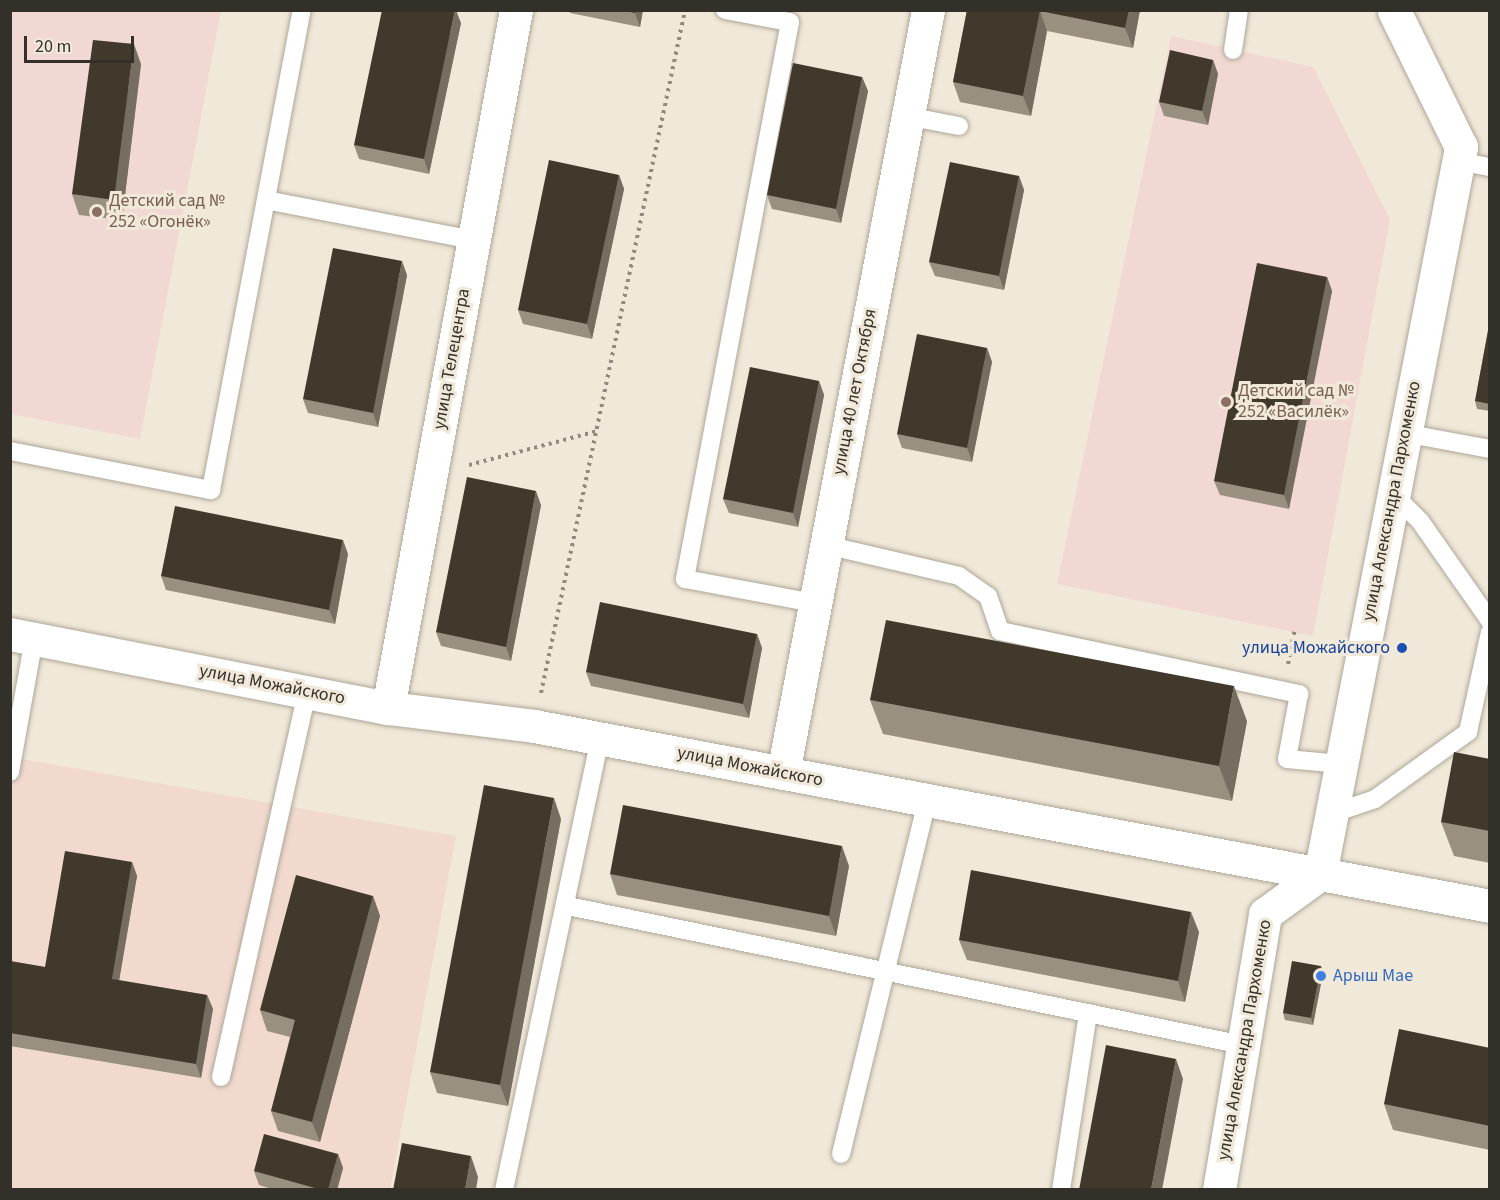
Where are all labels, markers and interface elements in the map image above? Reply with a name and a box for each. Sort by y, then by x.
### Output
scale bar [27,24,136,62]
text: 20 m [35,34,71,59]
place label: Детский сад № 252 «Огонёк» [109,191,225,234]
marker: Детский сад № 252 «Огонёк» [90,205,104,219]
street label: улица Телецентра [429,287,475,431]
street label: улица 40 лет Октября [828,307,882,477]
street label: улица Александра Пархоменко [1358,379,1426,623]
place label: Детский сад № 252 «Василёк» [1238,381,1354,424]
marker: Детский сад № 252 «Василёк» [1219,395,1233,409]
place label: улица Можайского [1242,637,1390,659]
marker: улица Можайского [1395,641,1409,655]
street label: улица Можайского [197,660,347,710]
street label: улица Можайского [675,742,825,792]
street label: улица Александра Пархоменко [1213,918,1277,1162]
place label: Арыш Мае [1333,965,1413,987]
marker: Арыш Мае [1314,969,1328,983]

